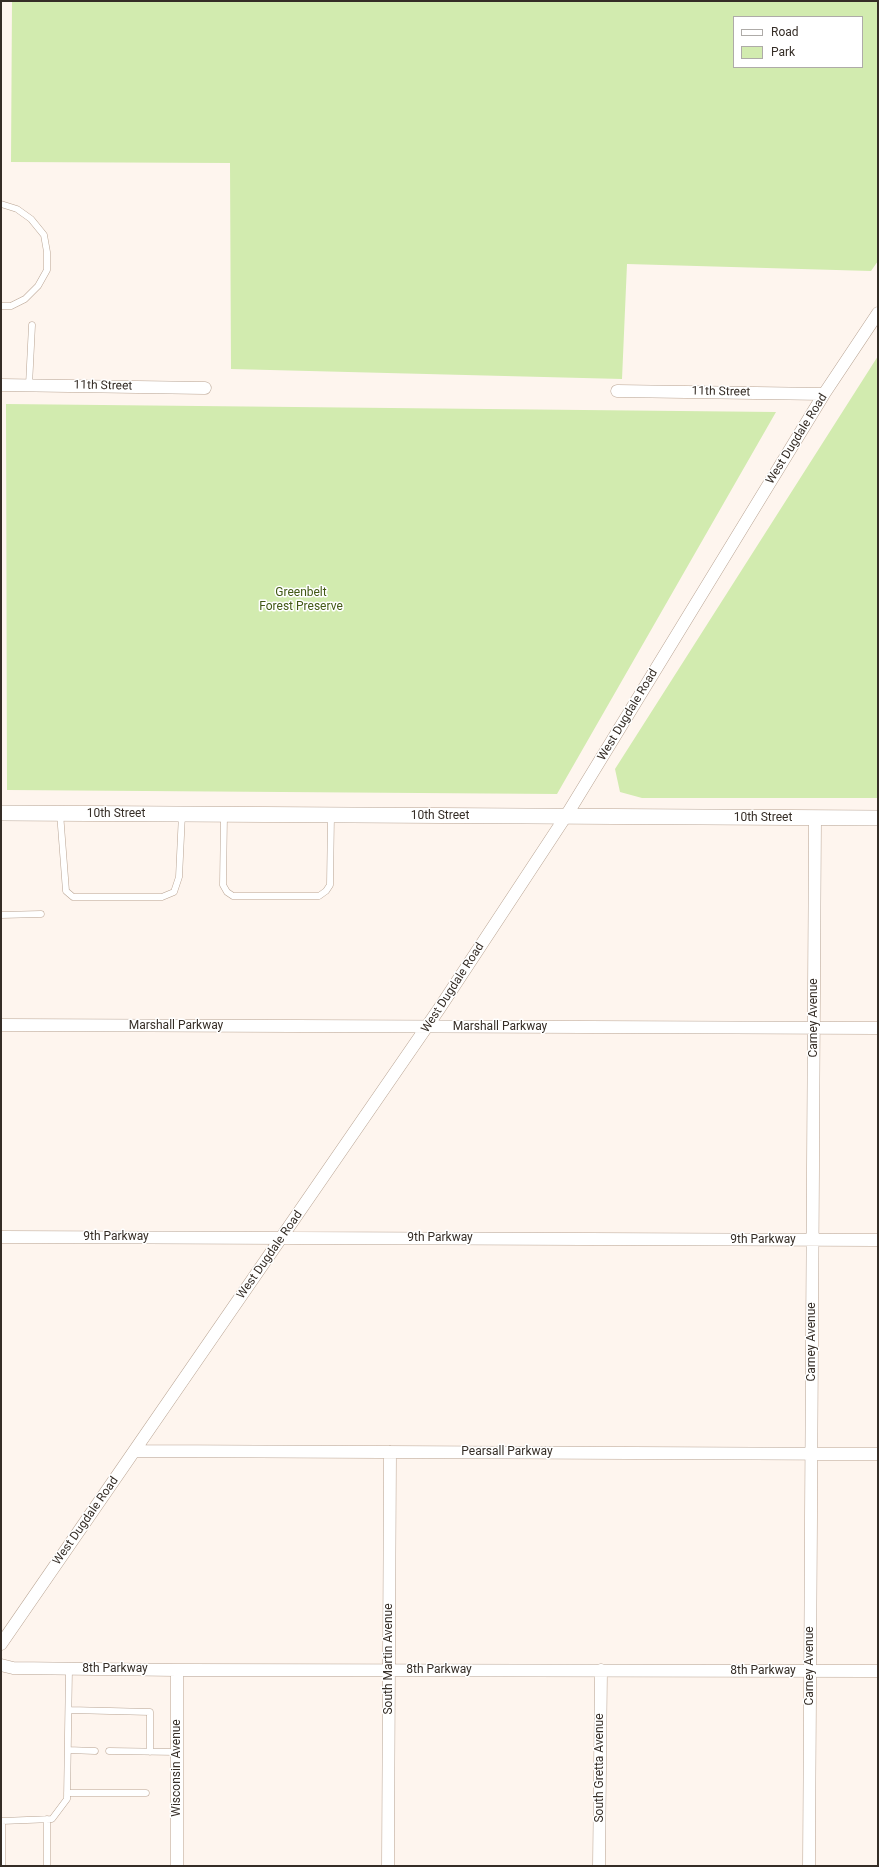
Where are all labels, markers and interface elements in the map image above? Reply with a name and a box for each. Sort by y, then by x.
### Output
legend [733,16,863,68]
text: Road [771,25,799,39]
text: Park [771,45,795,59]
street label: 11th Street [74,378,132,394]
street label: 11th Street [692,384,750,400]
street label: West Dugdale Road [763,391,831,487]
park label: Greenbelt Forest Preserve [259,586,343,614]
street label: West Dugdale Road [595,667,661,763]
street label: 10th Street [87,807,145,821]
street label: 10th Street [411,809,469,823]
street label: 10th Street [734,811,792,825]
street label: West Dugdale Road [419,940,487,1036]
street label: Carney Avenue [807,978,821,1058]
street label: Marshall Parkway [129,1019,223,1033]
street label: Marshall Parkway [453,1020,547,1034]
street label: West Dugdale Road [234,1208,306,1302]
street label: 9th Parkway [83,1230,149,1244]
street label: 9th Parkway [407,1231,473,1245]
street label: 9th Parkway [730,1233,796,1247]
street label: Carney Avenue [805,1302,819,1382]
street label: Pearsall Parkway [461,1445,553,1459]
street label: West Dugdale Road [50,1474,122,1568]
street label: South Martin Avenue [382,1603,396,1715]
street label: Carney Avenue [803,1626,817,1706]
street label: 8th Parkway [82,1662,148,1676]
street label: 8th Parkway [406,1663,472,1677]
street label: 8th Parkway [730,1664,796,1678]
street label: South Gretta Avenue [593,1713,607,1823]
street label: Wisconsin Avenue [170,1719,184,1817]

